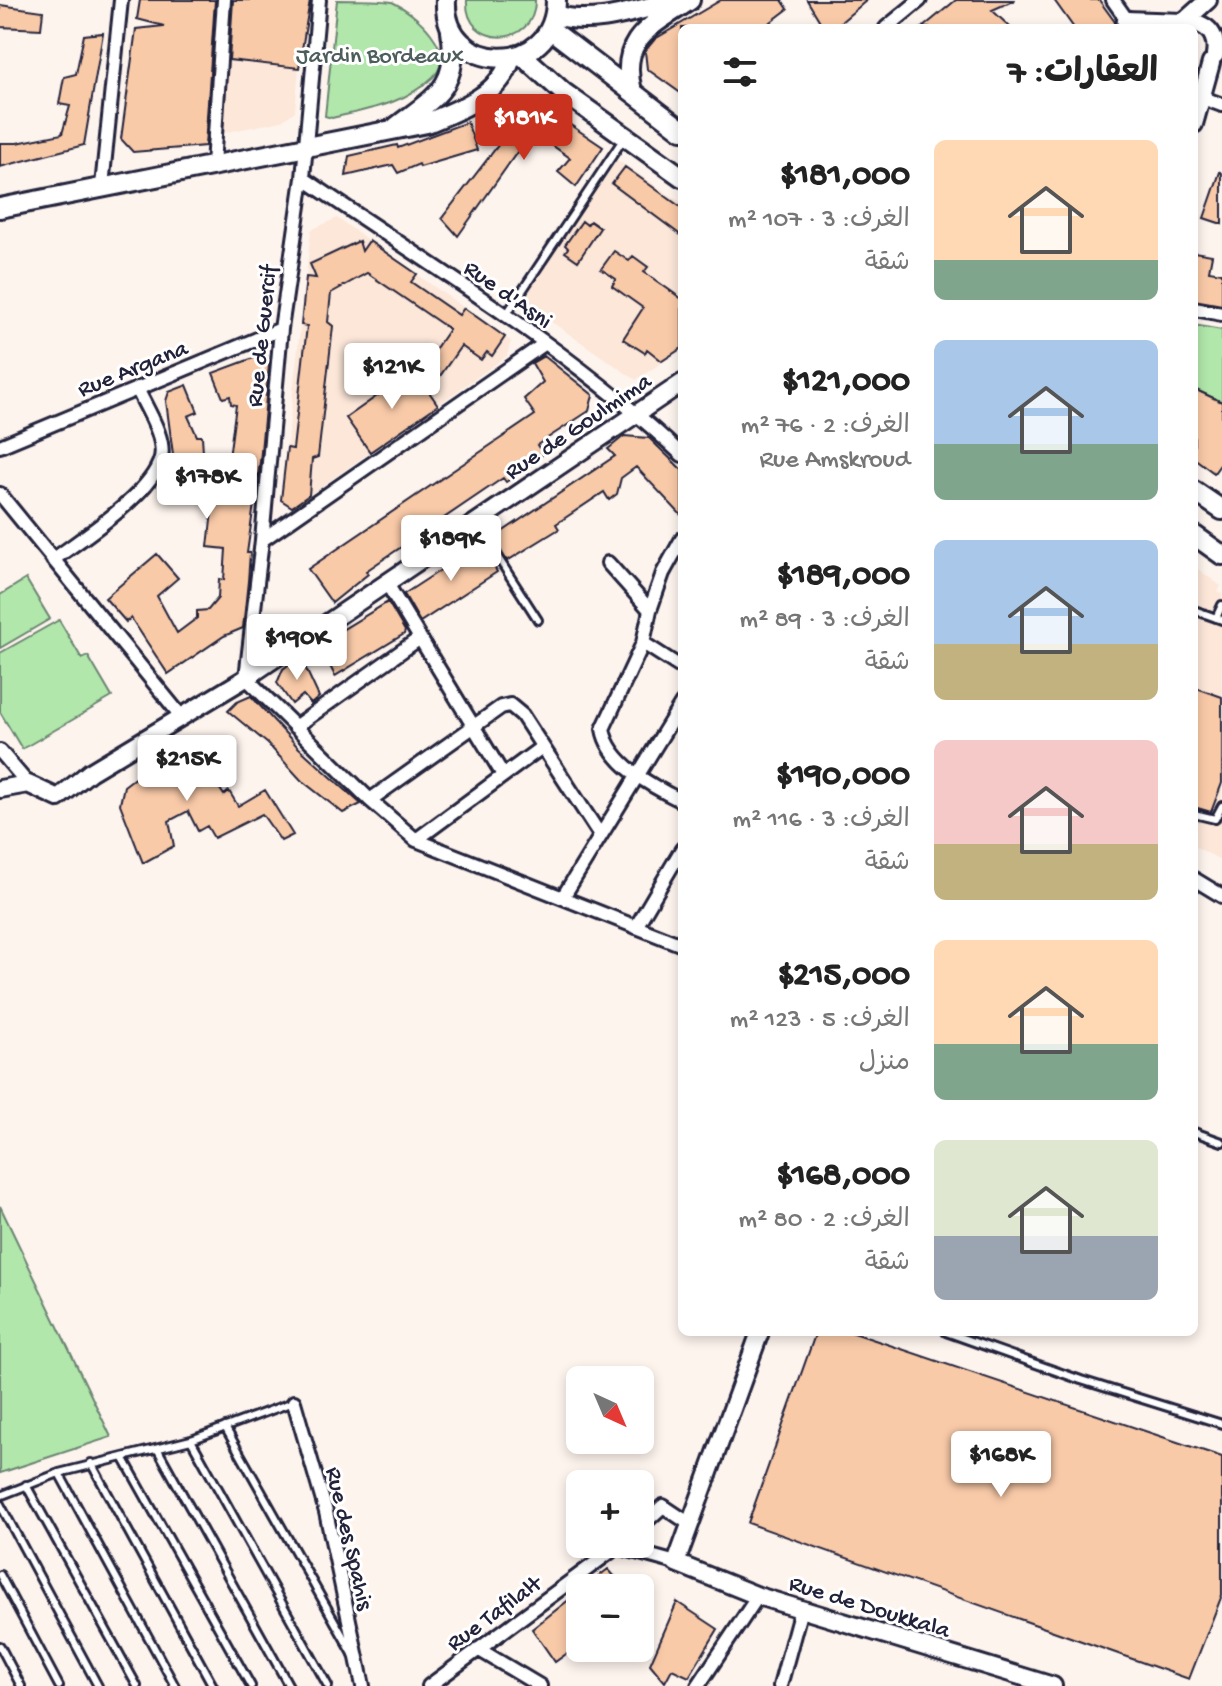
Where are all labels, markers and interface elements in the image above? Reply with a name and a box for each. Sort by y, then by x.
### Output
park label: Jardin Bordeaux [296,43,464,72]
icon: filters [718,50,762,94]
text: العقارات: 7 [1008,55,1158,95]
pin: $181K [468,94,580,162]
text: $181K [493,104,555,135]
text: $181,000 [780,157,910,197]
icon: home [998,172,1094,268]
text: الغرف: 3 · 107 m² [728,206,910,237]
text: شقة [865,249,910,280]
street label: Rue d'Asni [457,255,557,337]
street label: Rue de Guercif [242,263,285,409]
street label: Rue Argana [74,335,193,405]
pin: $121K [336,343,448,411]
text: $121K [362,353,422,384]
text: $121,000 [782,363,910,403]
street label: Rue de Goulmima [500,368,658,488]
icon: home [998,372,1094,468]
text: الغرف: 2 · 76 m² [741,412,910,443]
text: Rue Amskroud [760,446,910,477]
pin: $178K [151,453,263,521]
text: $178K [175,463,239,494]
pin: $189K [395,515,507,583]
text: $189K [419,525,483,556]
text: $189,000 [777,557,910,597]
icon: home [998,572,1094,668]
text: الغرف: 3 · 89 m² [740,606,910,637]
pin: $190K [241,614,353,682]
text: $190K [265,624,329,655]
text: شقة [865,649,910,680]
pin: $215K [131,735,243,803]
text: $215K [156,745,218,776]
text: $190,000 [776,757,910,797]
icon: home [998,772,1094,868]
text: الغرف: 3 · 116 m² [733,806,910,837]
text: شقة [865,849,910,880]
text: $215,000 [778,957,910,997]
icon: home [998,972,1094,1068]
text: الغرف: 5 · 123 m² [730,1006,910,1037]
text: منزل [859,1049,910,1080]
text: $168,000 [777,1157,910,1197]
icon: home [998,1172,1094,1268]
text: الغرف: 2 · 80 m² [739,1206,910,1237]
text: شقة [865,1249,910,1280]
north arrow [566,1366,654,1454]
map controls [566,1366,654,1662]
pin: $168K [945,1431,1057,1499]
text: $168K [969,1441,1033,1472]
street label: Rue des Spahis [317,1464,378,1614]
button: + [566,1470,654,1558]
street label: Rue Tafilalt [442,1569,550,1659]
street label: Rue de Doukkala [785,1570,954,1647]
button: − [566,1574,654,1662]

